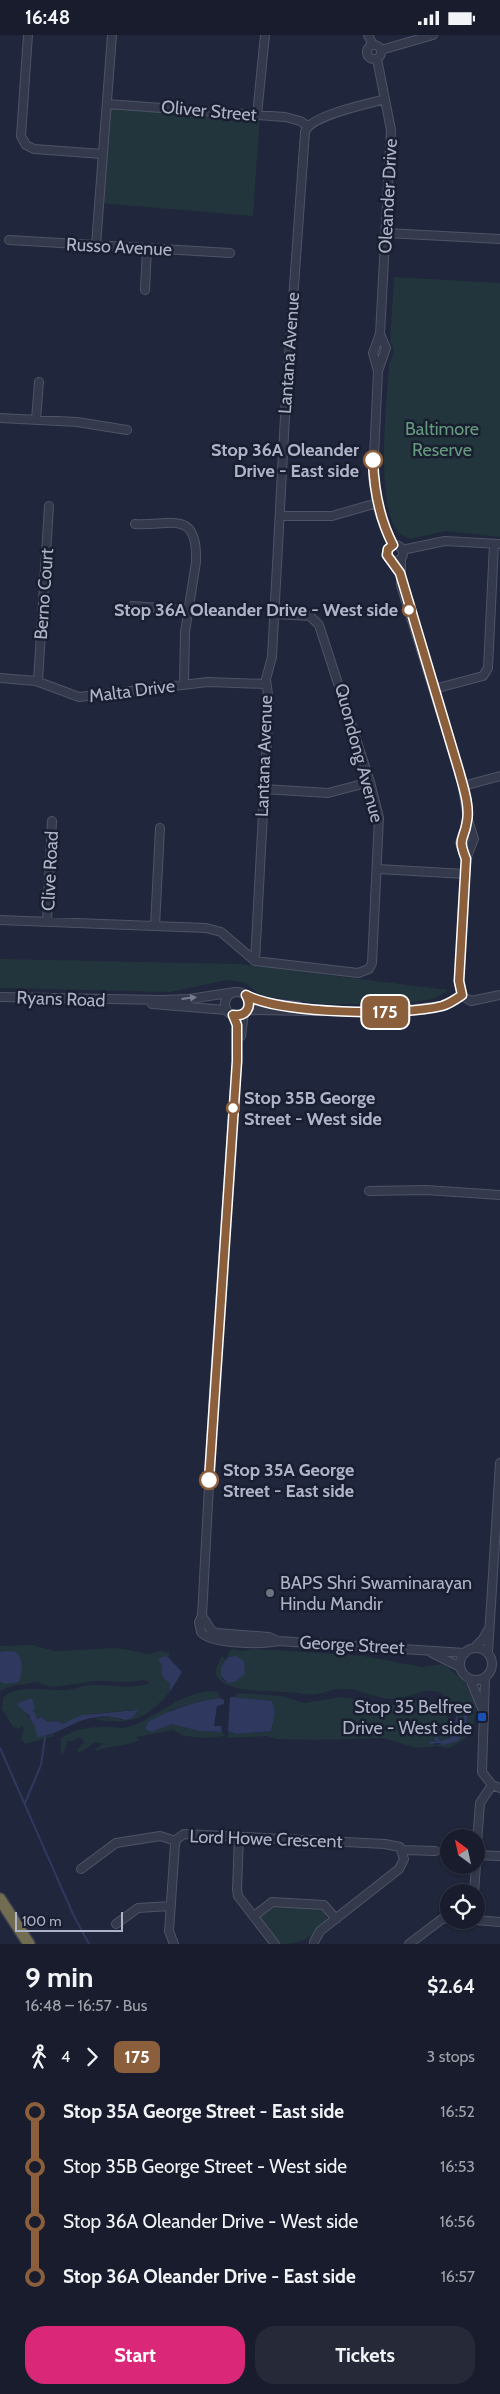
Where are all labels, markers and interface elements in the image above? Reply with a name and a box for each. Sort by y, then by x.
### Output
text: 16:48 [25,6,70,29]
street label: Oliver Street [160,96,258,126]
street label: Oleander Drive [374,138,402,254]
street label: Russo Avenue [65,233,173,261]
street label: Lantana Avenue [274,291,304,415]
park label: Baltimore Reserve [405,418,479,461]
place label: Stop 36A Oleander Drive - East side [211,439,359,482]
marker: Stop 36A Oleander Drive - East side [363,450,383,470]
street label: Berno Court [30,548,58,640]
place label: Stop 36A Oleander Drive - West side [114,599,398,621]
marker: Stop 36A Oleander Drive - West side [402,603,416,617]
street label: Malta Drive [88,675,176,707]
street label: Quondong Avenue [330,681,388,825]
street label: Lantana Avenue [251,695,277,817]
street label: Clive Road [37,830,63,912]
street label: Ryans Road [16,986,106,1012]
one-way arrow [181,994,197,1002]
line badge: 175 [356,996,414,1028]
text: 175 [372,1001,398,1023]
place label: Stop 35B George Street - West side [244,1087,382,1130]
marker: Stop 35B George Street - West side [226,1101,240,1115]
place label: Stop 35A George Street - East side [223,1459,354,1502]
marker: Stop 35A George Street - East side [199,1470,219,1490]
place label: BAPS Shri Swaminarayan Hindu Mandir [280,1572,472,1615]
marker: BAPS Shri Swaminarayan Hindu Mandir [264,1587,276,1599]
street label: George Street [299,1631,405,1659]
place label: Stop 35 Belfree Drive - West side [342,1696,472,1739]
marker: Stop 35 Belfree Drive - West side [476,1711,488,1723]
street label: Lord Howe Crescent [189,1825,343,1853]
north arrow [440,1829,485,1874]
map controls [440,1829,485,1929]
button: locate [440,1884,485,1929]
scale bar [15,1909,122,1932]
text: 100 m [22,1912,62,1930]
text: 9 min [25,1960,94,1994]
text: $2.64 [427,1975,475,1998]
text: 16:48 – 16:57 · Bus [25,1996,147,2015]
icon: walk [25,2043,53,2071]
icon: forward [78,2043,106,2071]
text: 175 [124,2046,150,2068]
text: 4 [61,2047,70,2066]
text: 3 stops [426,2047,475,2066]
text: Stop 35A George Street - East side [63,2100,344,2123]
text: 16:52 [440,2102,475,2121]
text: Stop 35B George Street - West side [63,2155,347,2178]
text: 16:53 [440,2157,475,2176]
text: Stop 36A Oleander Drive - West side [63,2210,358,2233]
text: 16:56 [440,2212,475,2231]
text: Stop 36A Oleander Drive - East side [63,2265,356,2288]
text: 16:57 [441,2267,475,2286]
button: Start [25,2326,245,2384]
button: Tickets [255,2326,475,2384]

